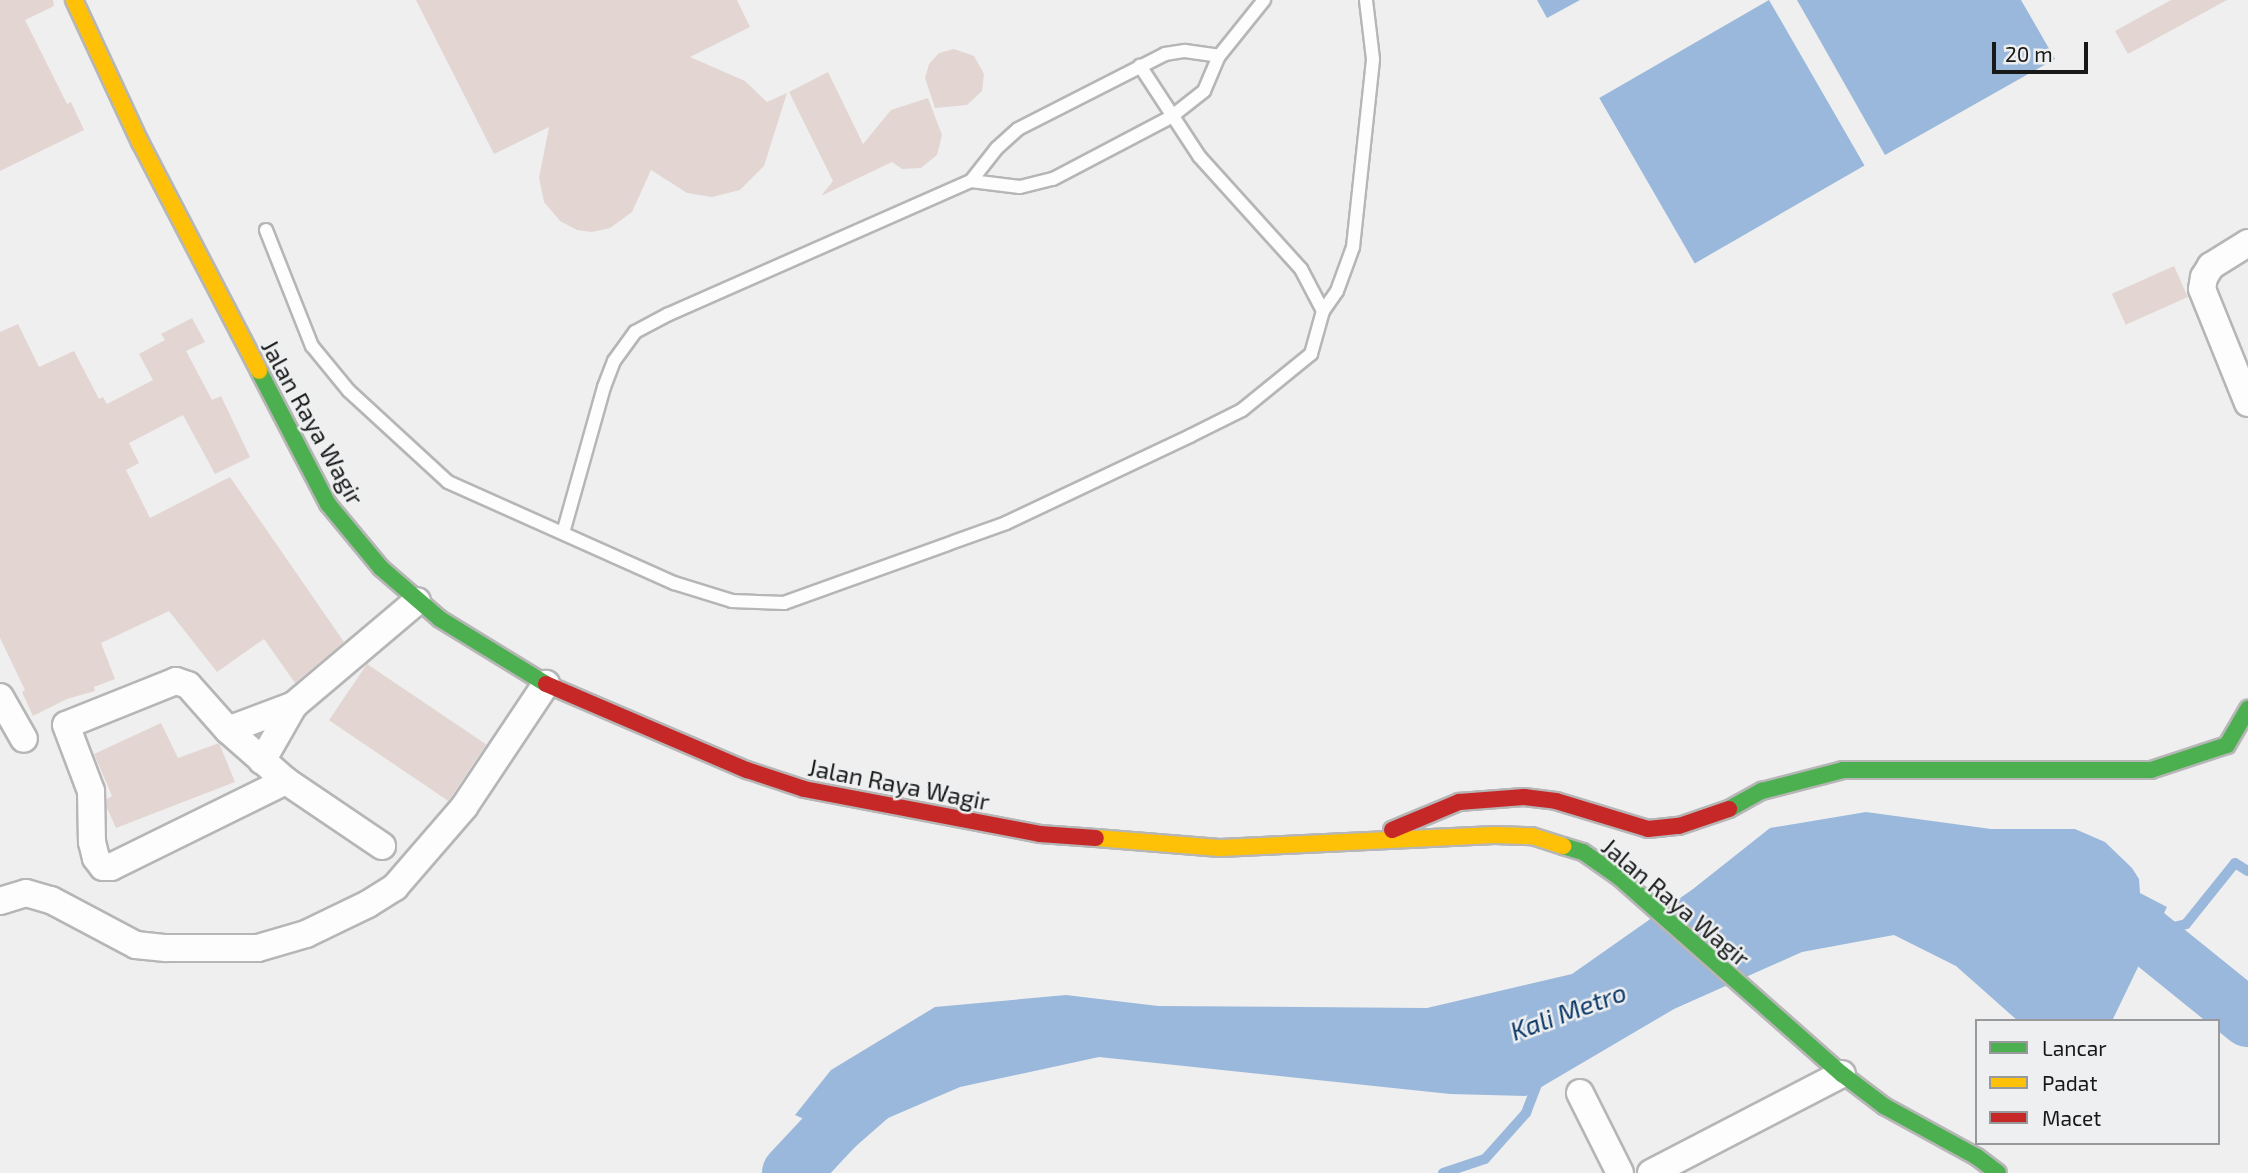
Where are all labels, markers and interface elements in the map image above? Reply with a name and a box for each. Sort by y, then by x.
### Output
scale bar [1996,28,2092,72]
text: 20 m [2005,41,2053,66]
street label: Jalan Raya Wagir [256,334,370,510]
street label: Jalan Raya Wagir [806,752,992,816]
street label: Jalan Raya Wagir [1596,832,1756,972]
water label: Kali Metro [1506,976,1630,1046]
legend [1975,1019,2220,1145]
text: Lancar [2042,1035,2107,1060]
text: Padat [2042,1070,2097,1095]
text: Macet [2042,1105,2101,1130]

